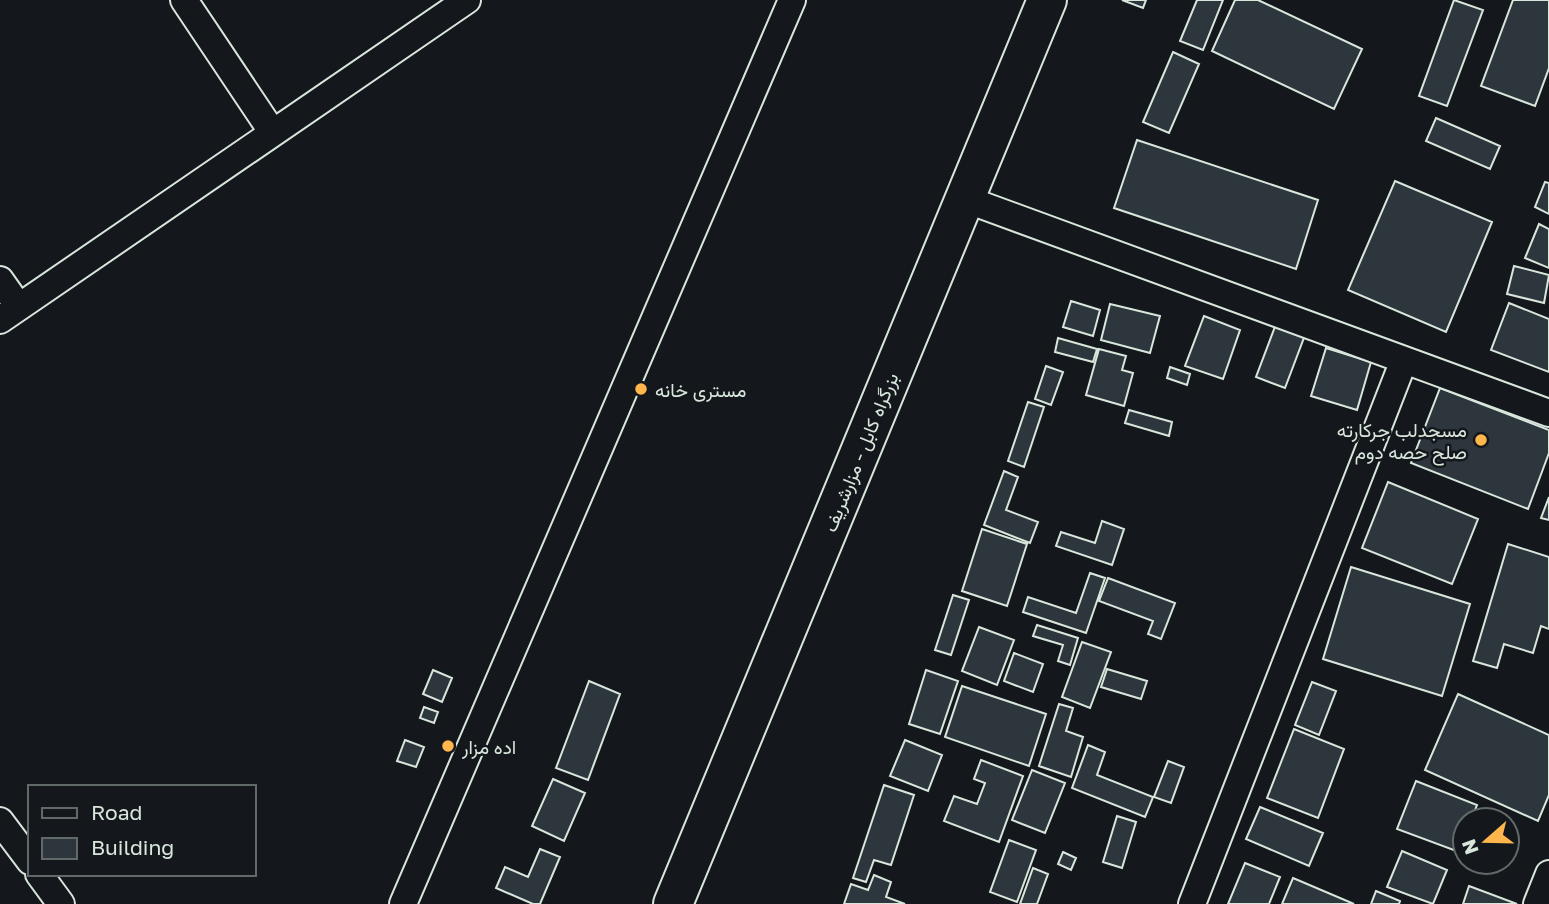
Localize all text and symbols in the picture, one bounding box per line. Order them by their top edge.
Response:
street label: بزرگراه کابل - مزارشریف [818,369,903,535]
place label: مستری خانه [655,378,746,402]
marker: مستری خانه [633,381,649,397]
place label: مسجدلب جرکارته صلح حصه دوم [1337,418,1467,466]
marker: مسجدلب جرکارته صلح حصه دوم [1473,432,1489,448]
place label: اده مزار [461,735,516,759]
marker: اده مزار [440,738,456,754]
legend [28,785,256,876]
text: Road [91,799,142,825]
north arrow [1451,806,1521,876]
text: Building [91,834,174,860]
text: N [1456,836,1483,858]

